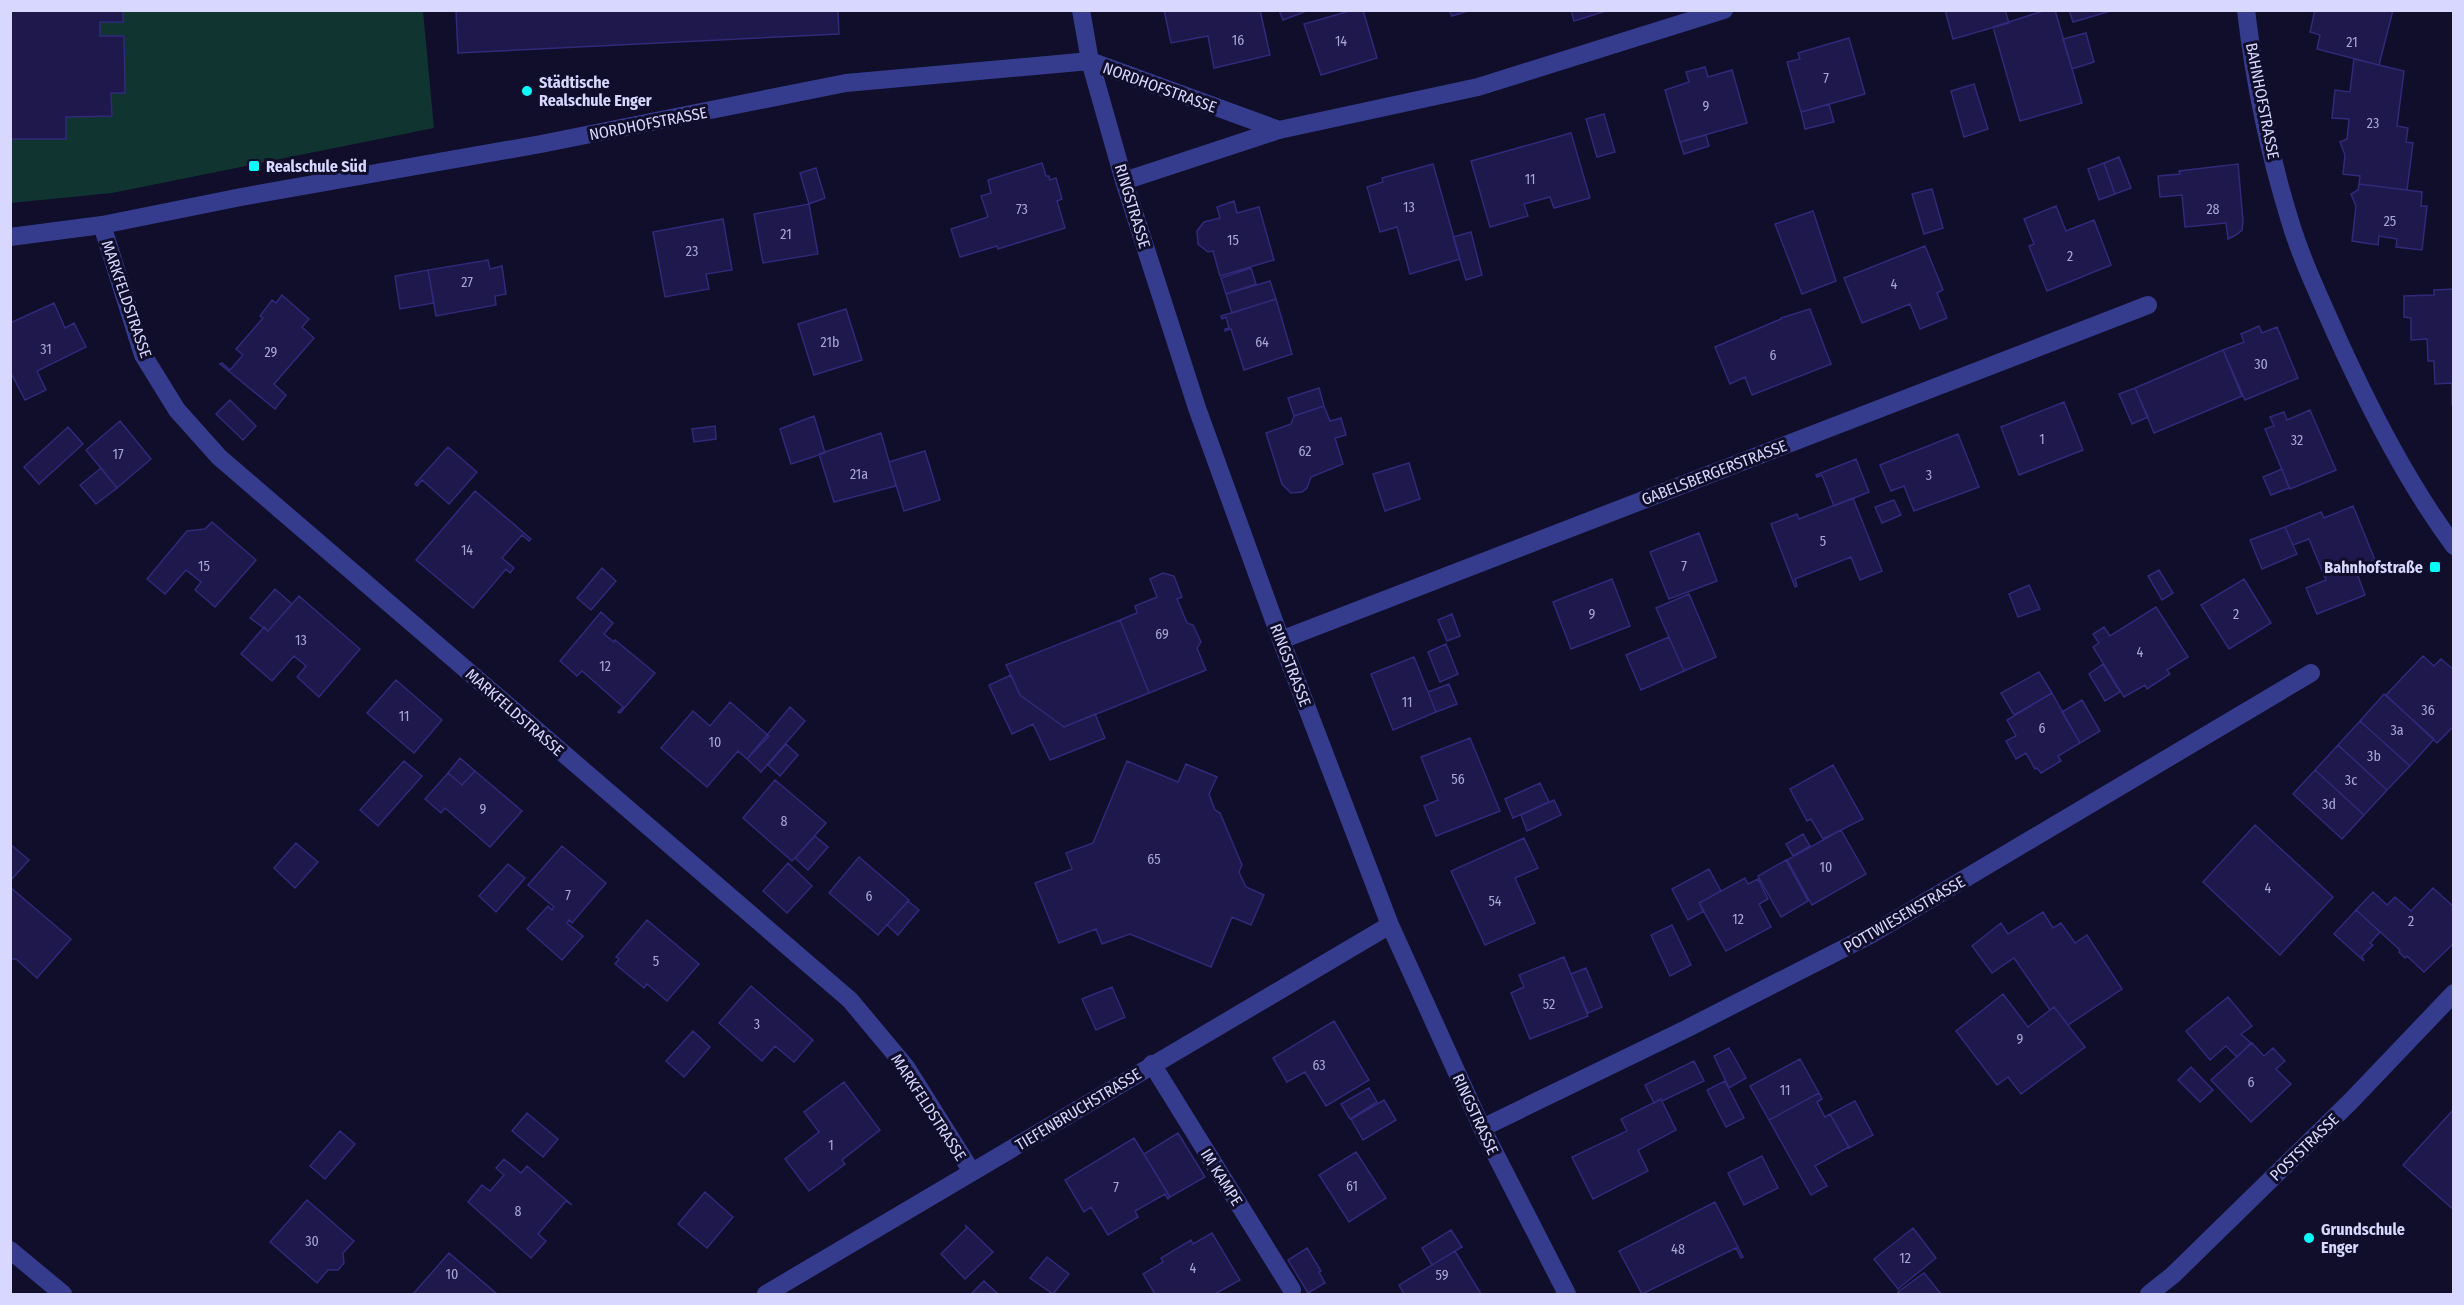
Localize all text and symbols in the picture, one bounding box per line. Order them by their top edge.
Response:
house number: 16 [1232,32,1244,49]
house number: 14 [1335,33,1347,50]
house number: 21 [2346,34,2358,51]
street label: BAHNHOFSTRASSE [2242,41,2283,161]
street label: NORDHOFSTRASSE [1100,58,1219,117]
house number: 7 [1823,70,1829,87]
place label: Städtische Realschule Enger [539,73,652,110]
marker: Städtische Realschule Enger [520,84,534,98]
house number: 9 [1703,98,1710,115]
street label: NORDHOFSTRASSE [588,103,709,144]
house number: 23 [2367,115,2379,132]
place label: Realschule Süd [266,157,367,176]
marker: Realschule Süd [247,159,261,173]
street label: RINGSTRASSE [1111,162,1154,251]
house number: 11 [1525,171,1535,188]
house number: 13 [1403,199,1415,216]
house number: 73 [1016,201,1028,218]
house number: 28 [2206,201,2220,218]
house number: 25 [2384,213,2396,230]
house number: 21 [780,226,792,243]
house number: 15 [1227,232,1239,249]
street label: MARKFELDSTRASSE [97,238,156,360]
house number: 23 [686,243,698,260]
house number: 2 [2067,248,2073,265]
house number: 27 [461,274,473,291]
house number: 4 [1891,276,1898,293]
house number: 21b [821,334,839,351]
house number: 64 [1255,334,1269,351]
house number: 31 [40,341,52,358]
house number: 29 [265,344,278,361]
house number: 6 [1770,347,1777,364]
house number: 30 [2254,356,2268,373]
house number: 1 [2039,431,2045,448]
house number: 32 [2291,432,2303,449]
street label: GABELSBERGERSTRASSE [1639,436,1789,509]
house number: 62 [1299,443,1312,460]
house number: 17 [112,446,124,463]
house number: 21a [850,466,868,483]
house number: 3 [1926,467,1932,484]
house number: 5 [1820,533,1826,550]
house number: 14 [461,542,473,559]
house number: 15 [198,558,210,575]
house number: 7 [1681,558,1687,575]
place label: Bahnhofstraße [2324,558,2423,577]
marker: Bahnhofstraße [2428,560,2442,574]
house number: 9 [1589,606,1596,623]
house number: 2 [2233,606,2239,623]
street label: RINGSTRASSE [1266,621,1315,709]
house number: 69 [1155,626,1169,643]
house number: 13 [295,632,307,649]
house number: 4 [2137,644,2144,661]
house number: 12 [599,658,611,675]
street label: MARKFELDSTRASSE [462,665,567,760]
house number: 11 [1402,694,1412,711]
house number: 36 [2421,702,2435,719]
house number: 11 [399,708,409,725]
house number: 6 [2039,720,2046,737]
house number: 3a [2390,722,2404,739]
house number: 10 [709,734,721,751]
house number: 3b [2367,748,2381,765]
house number: 56 [1451,771,1465,788]
house number: 3c [2345,772,2357,789]
house number: 3d [2322,796,2336,813]
house number: 9 [480,801,487,818]
house number: 8 [781,813,788,830]
house number: 65 [1147,851,1161,868]
house number: 10 [1820,859,1832,876]
street label: POTTWIESENSTRASSE [1840,872,1968,957]
house number: 4 [2265,880,2272,897]
house number: 7 [565,887,571,904]
house number: 6 [866,888,873,905]
house number: 54 [1488,893,1502,910]
house number: 12 [1732,911,1744,928]
house number: 2 [2408,913,2414,930]
house number: 5 [653,953,659,970]
house number: 52 [1543,996,1555,1013]
house number: 3 [754,1016,760,1033]
house number: 9 [2017,1031,2024,1048]
street label: MARKFELDSTRASSE [887,1050,970,1164]
house number: 63 [1312,1057,1326,1074]
street label: TIEFENBRUCHSTRASSE [1012,1064,1145,1154]
street label: RINGSTRASSE [1449,1071,1503,1158]
house number: 6 [2248,1074,2255,1091]
house number: 11 [1780,1082,1790,1099]
street label: POSTSTRASSE [2266,1110,2343,1185]
house number: 1 [828,1137,834,1154]
street label: IM KAMPE [1197,1145,1246,1209]
house number: 61 [1346,1178,1358,1195]
house number: 7 [1113,1179,1119,1196]
house number: 8 [515,1203,522,1220]
place label: Grundschule Enger [2321,1220,2405,1257]
marker: Grundschule Enger [2302,1231,2316,1245]
house number: 30 [305,1233,319,1250]
house number: 48 [1671,1241,1685,1258]
house number: 12 [1899,1250,1911,1267]
house number: 4 [1190,1260,1197,1277]
house number: 10 [446,1266,458,1283]
house number: 59 [1435,1267,1449,1284]

